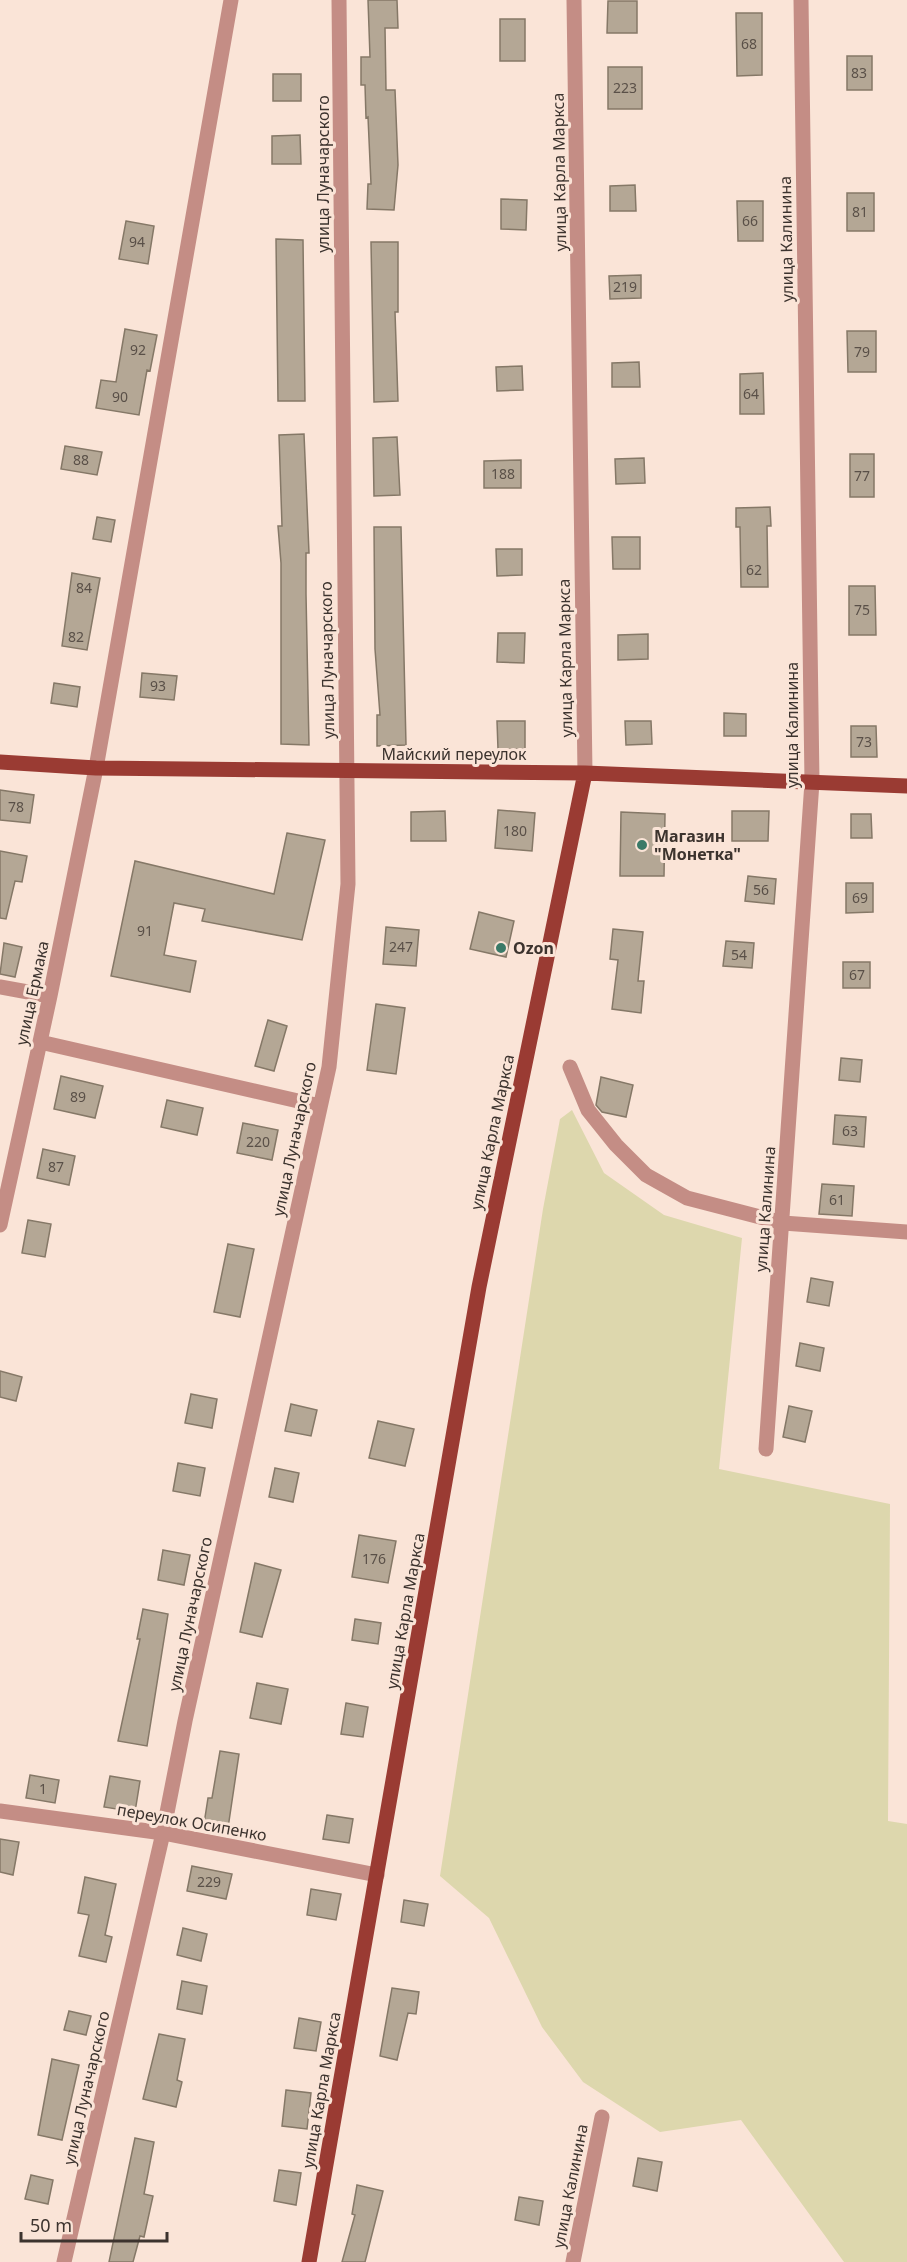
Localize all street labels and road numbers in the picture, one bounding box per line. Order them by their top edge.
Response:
street label: улица Карла Маркса [547,93,571,251]
street label: улица Луначарского [312,95,334,253]
street label: улица Калинина [774,176,798,302]
street label: улица Карла Маркса [553,579,577,737]
street label: улица Луначарского [315,581,339,739]
street label: улица Калинина [781,662,803,788]
street label: Майский переулок [381,743,527,765]
street label: улица Ермака [10,939,54,1047]
street label: улица Карла Маркса [465,1052,519,1212]
street label: улица Луначарского [267,1060,321,1218]
street label: улица Калинина [750,1145,780,1273]
street label: улица Карла Маркса [380,1531,430,1691]
street label: улица Луначарского [163,1535,217,1693]
street label: переулок Осипенко [115,1798,269,1846]
street label: улица Луначарского [58,2009,114,2167]
street label: улица Карла Маркса [296,2010,346,2170]
street label: улица Калинина [547,2122,593,2250]

